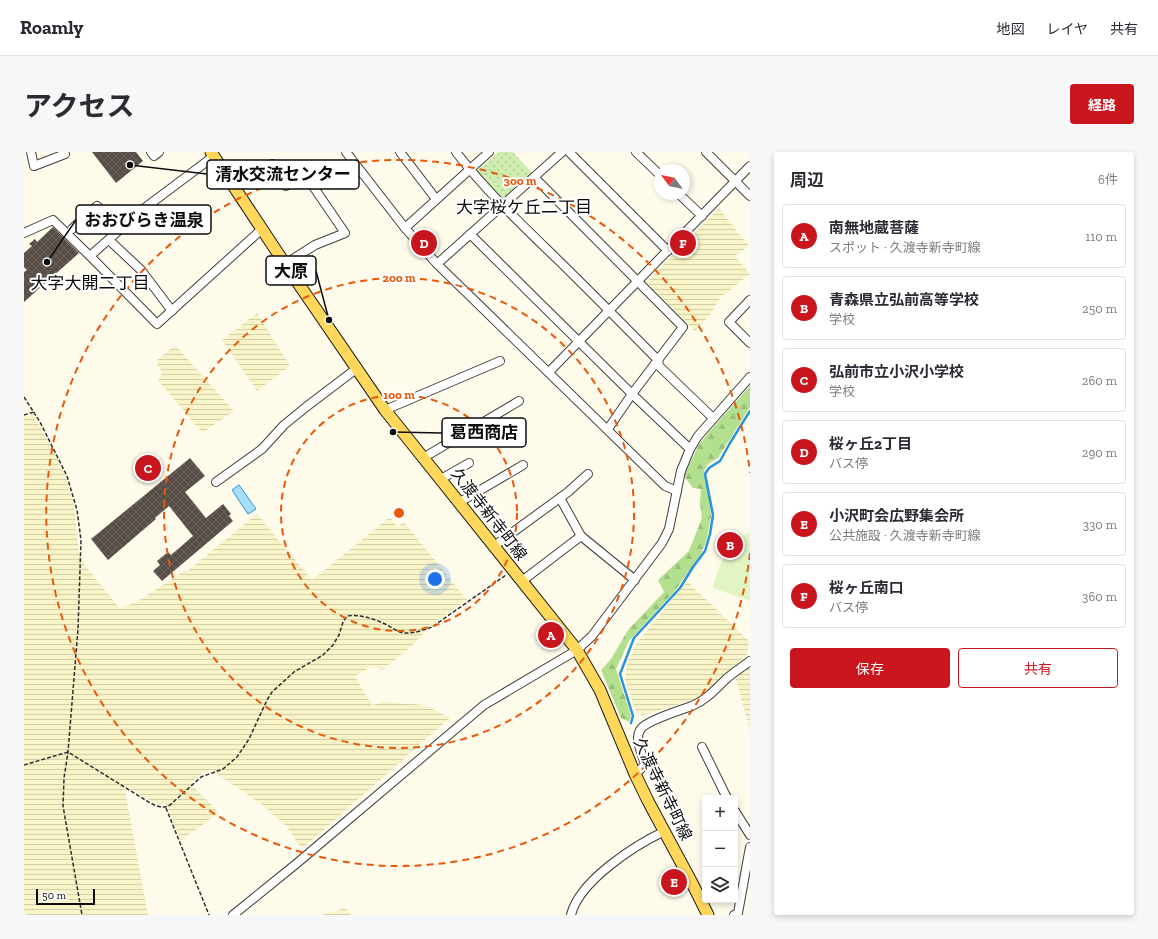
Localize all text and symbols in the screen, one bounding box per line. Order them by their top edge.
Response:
text: Roamly [20,16,83,39]
text: 地図 [996,21,1024,38]
text: レイヤ [1046,21,1088,38]
text: 共有 [1110,21,1138,38]
button: 経路 [1070,84,1134,124]
text: アクセス [24,90,135,123]
callout: 清水交流センター [207,160,359,189]
text: 清水交流センター [215,164,351,184]
north arrow [654,164,690,200]
text: 周辺 [790,170,824,190]
text: 6件 [1098,172,1118,187]
text: 300 m [504,174,537,188]
district label: 大字桜ケ丘二丁目 [456,197,592,217]
callout: おおびらき温泉 [76,205,211,234]
text: おおびらき温泉 [85,210,204,230]
text: 南無地蔵菩薩 [829,219,919,237]
pin: D [411,228,437,258]
pin: F [670,228,696,258]
text: A [800,229,808,244]
text: 110 m [1085,229,1117,244]
text: スポット · 久渡寺新寺町線 [829,240,981,255]
callout: 大原 [266,256,316,285]
text: 大原 [274,261,308,281]
text: 200 m [382,271,416,285]
district label: 大字大開二丁目 [31,273,150,293]
text: 青森県立弘前高等学校 [829,291,979,309]
text: B [800,301,808,316]
text: 250 m [1082,301,1117,316]
text: 学校 [829,312,855,327]
text: 弘前市立小沢小学校 [829,363,964,381]
text: C [800,373,808,388]
text: 260 m [1082,373,1117,388]
text: 学校 [829,384,855,399]
text: 100 m [383,388,415,402]
callout: 葛西商店 [442,418,526,447]
text: 葛西商店 [450,422,518,442]
text: 桜ヶ丘2丁目 [829,435,912,453]
text: D [799,445,809,460]
text: 290 m [1082,445,1117,460]
pin: C [135,453,161,483]
text: バス停 [829,456,868,471]
street label: 久渡寺新寺町線 [447,464,531,564]
centre of rings [392,506,406,520]
text: 小沢町会広野集会所 [829,507,964,525]
text: E [800,517,808,532]
text: 330 m [1083,517,1117,532]
text: 公共施設 · 久渡寺新寺町線 [829,528,981,543]
pin: B [717,530,743,560]
your location [425,569,445,589]
text: 桜ヶ丘南口 [829,579,904,597]
text: F [800,589,808,604]
text: 360 m [1082,589,1117,604]
text: バス停 [829,600,868,615]
pin: A [538,620,564,650]
button: 保存 [790,648,950,688]
button: 共有 [958,648,1118,688]
street label: 久渡寺新寺町線 [630,734,696,844]
map controls [702,795,738,903]
button: + [702,795,738,831]
button: − [702,831,738,867]
pin: E [661,867,687,897]
button: layers [702,867,738,903]
scale bar [36,887,95,906]
text: 50 m [42,889,66,902]

